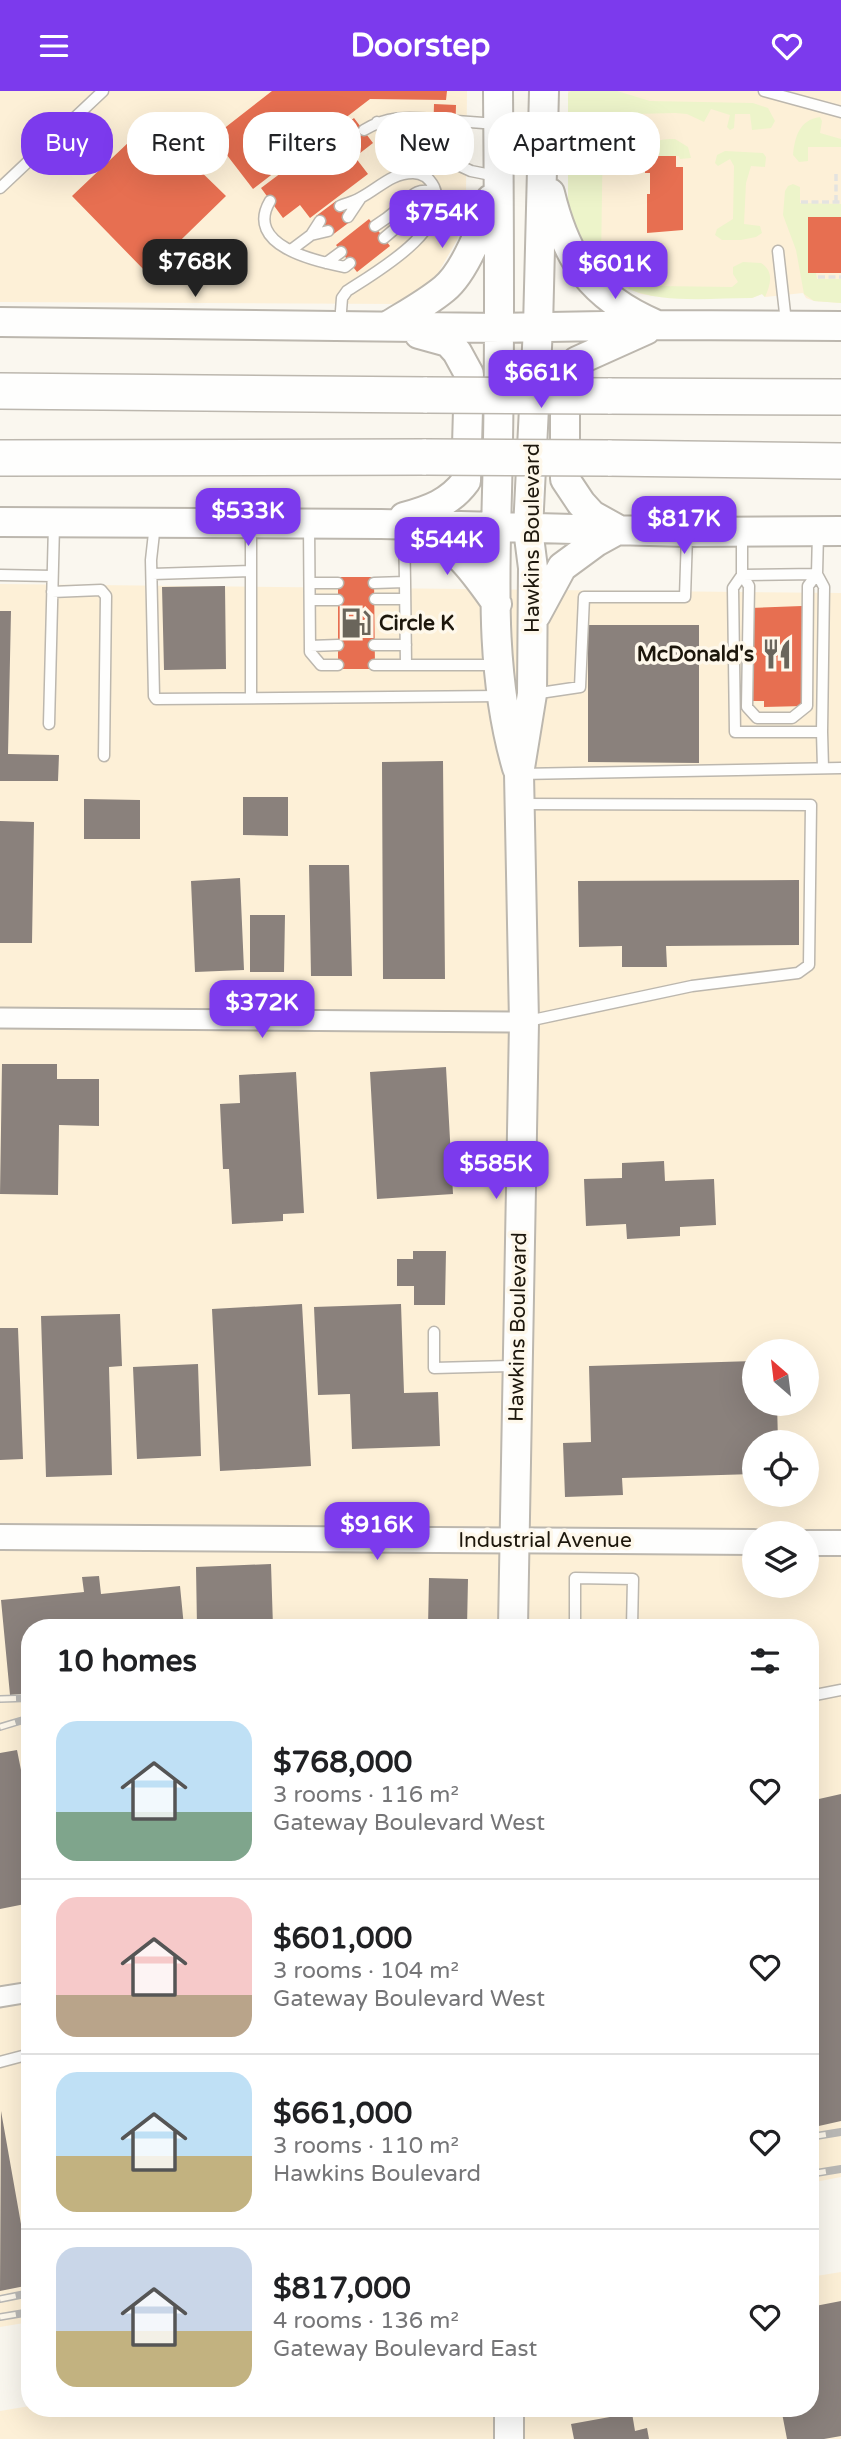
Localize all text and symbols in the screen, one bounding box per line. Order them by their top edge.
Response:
icon: menu [35,27,73,65]
text: Doorstep [350,27,491,65]
icon: heart [768,27,806,65]
chip: Buy [21,112,113,175]
chip: Rent [127,112,229,175]
chip: Filters [243,112,361,175]
chip: New [375,112,474,175]
chip: Apartment [488,112,660,175]
pin: $754K [393,191,491,250]
text: $754K [406,199,478,227]
pin: $768K [146,239,244,299]
pin: $601K [566,241,664,301]
text: $768K [159,248,231,276]
text: $601K [579,250,651,278]
pin: $661K [492,351,590,410]
text: $661K [505,359,577,387]
street label: Hawkins Boulevard [520,443,545,633]
pin: $533K [199,489,297,548]
text: $533K [212,497,284,525]
pin: $817K [635,497,733,556]
text: $817K [648,505,720,533]
pin: $544K [398,517,496,577]
text: $544K [411,526,483,554]
fuel station icon: Circle K [339,606,373,640]
place label: Circle K [379,611,454,636]
restaurant icon: McDonald's [760,637,794,671]
place label: McDonald's [637,642,754,667]
pin: $372K [213,981,311,1040]
text: $372K [226,989,298,1017]
pin: $585K [447,1141,545,1201]
text: $585K [460,1150,532,1178]
street label: Hawkins Boulevard [504,1232,532,1422]
north arrow [742,1339,819,1416]
map controls [742,1339,819,1598]
button: locate [742,1430,819,1507]
pin: $916K [328,1503,426,1562]
text: $916K [341,1511,413,1539]
button: layers [742,1521,819,1598]
street label: Industrial Avenue [458,1528,632,1553]
icon: filters [746,1642,784,1680]
text: 10 homes [56,1643,197,1680]
text: $768,000 [273,1744,412,1781]
icon: home [112,1749,196,1833]
icon: heart [746,1772,784,1810]
text: 3 rooms · 116 m² [273,1781,459,1809]
text: Gateway Boulevard West [273,1809,545,1837]
text: $601,000 [273,1920,412,1957]
icon: home [112,1925,196,2009]
icon: heart [746,1948,784,1986]
text: 3 rooms · 104 m² [273,1957,459,1985]
text: Gateway Boulevard West [273,1985,545,2013]
text: $661,000 [273,2095,412,2132]
icon: home [112,2100,196,2184]
icon: heart [746,2123,784,2161]
text: 3 rooms · 110 m² [273,2132,459,2160]
text: Hawkins Boulevard [273,2160,481,2188]
text: $817,000 [273,2270,411,2307]
icon: home [112,2275,196,2359]
icon: heart [746,2298,784,2336]
text: 4 rooms · 136 m² [273,2307,459,2335]
text: Gateway Boulevard East [273,2335,537,2363]

